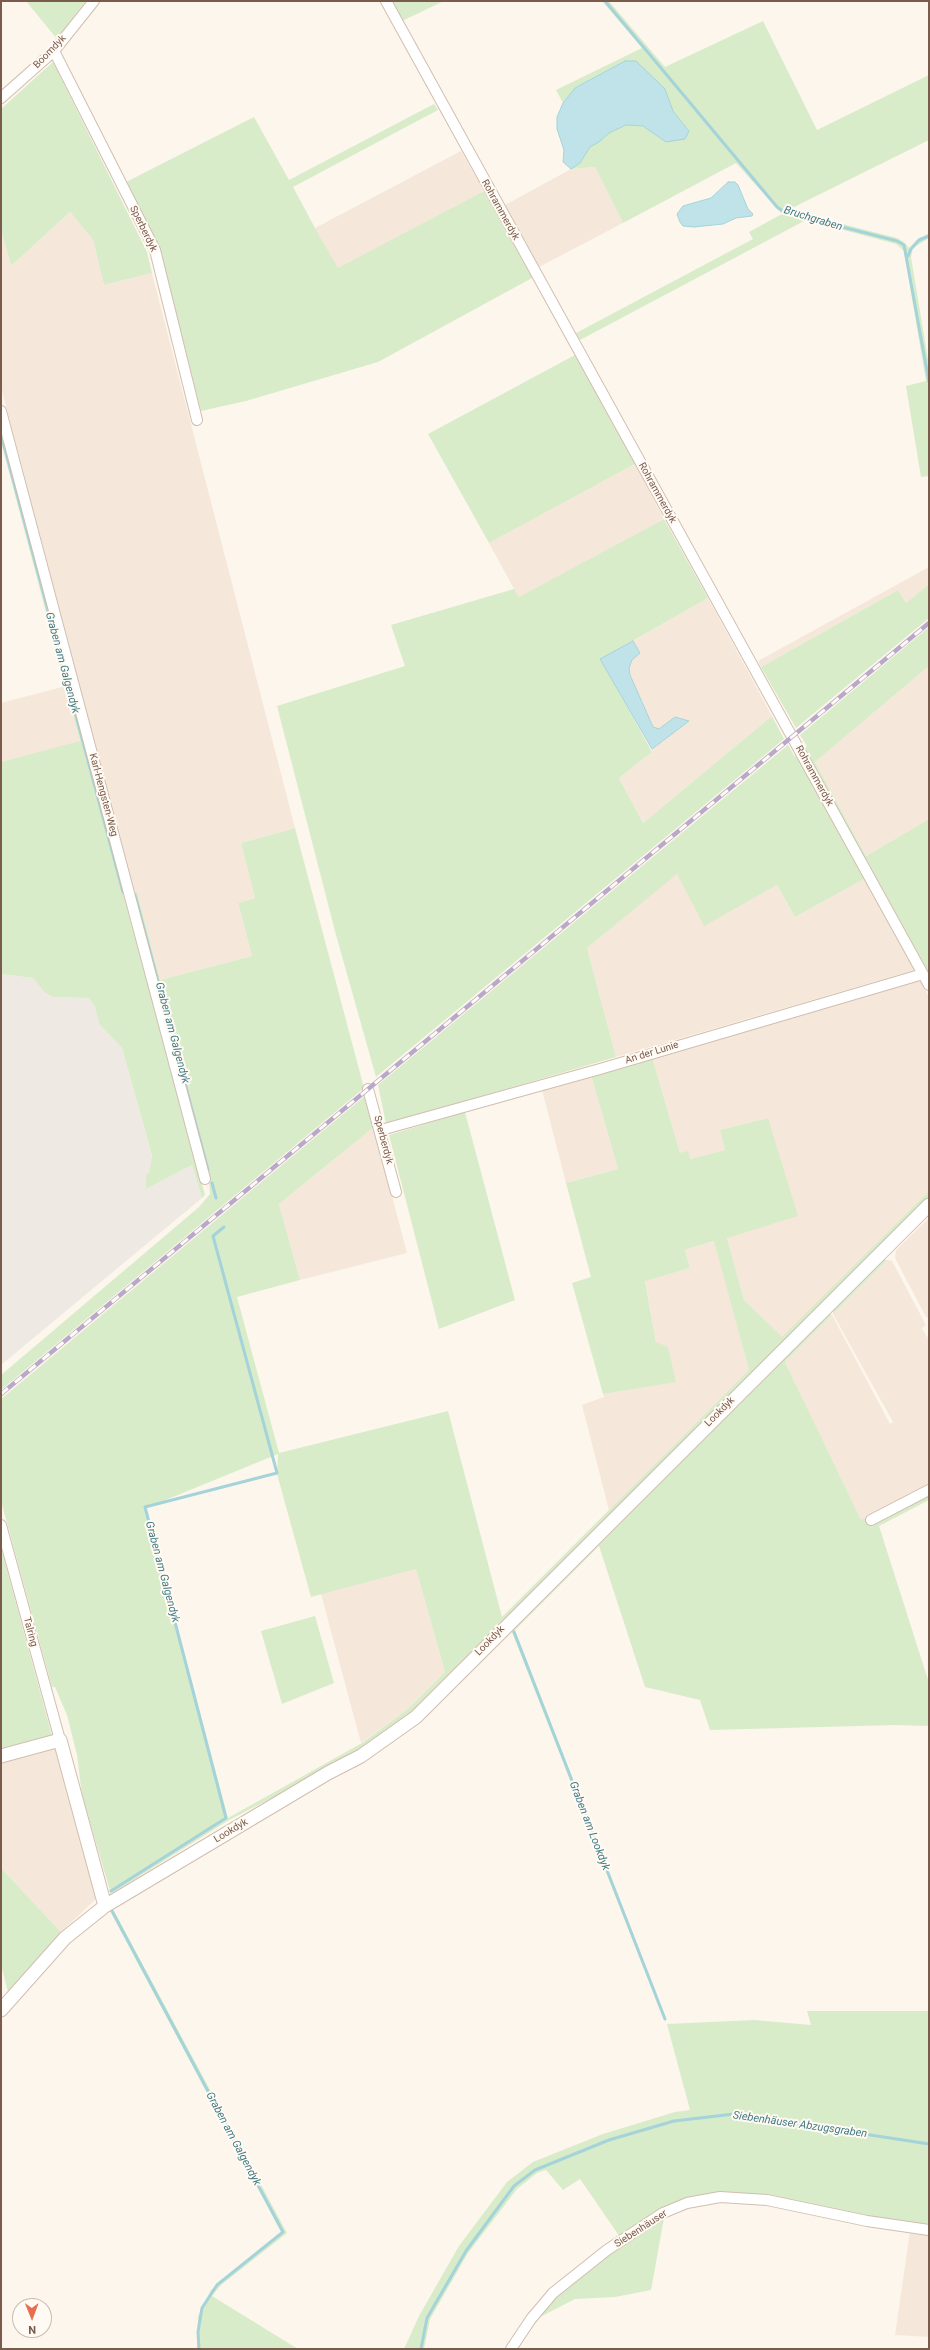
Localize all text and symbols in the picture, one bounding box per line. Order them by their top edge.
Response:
street label: Boomdyk [31,33,69,71]
street label: Rohrammerdyk [478,178,522,242]
street label: Sperberdyk [127,204,159,254]
water label: Bruchgraben [782,204,844,234]
street label: Rohrammerdyk [635,461,679,525]
water label: Graben am Galgendyk [42,611,82,715]
street label: Rohrammerdyk [792,744,836,808]
street label: Karl-Hengsten-Weg [86,752,120,838]
water label: Graben am Galgendyk [152,981,192,1085]
street label: An der Lunie [624,1039,680,1067]
street label: Sperberdyk [371,1114,395,1166]
street label: Lookdyk [703,1395,737,1429]
water label: Graben am Galgendyk [142,1520,182,1624]
street label: Talring [20,1616,40,1648]
street label: Lookdyk [473,1623,507,1659]
water label: Graben am Lookdyk [566,1780,612,1872]
street label: Lookdyk [212,1816,250,1846]
water label: Graben am Galgendyk [203,2090,263,2188]
water label: Siebenhäuser Abzugsgraben [732,2109,868,2141]
street label: Siebenhäuser [612,2208,670,2250]
north arrow [12,2298,52,2338]
text: N [28,2323,36,2336]

